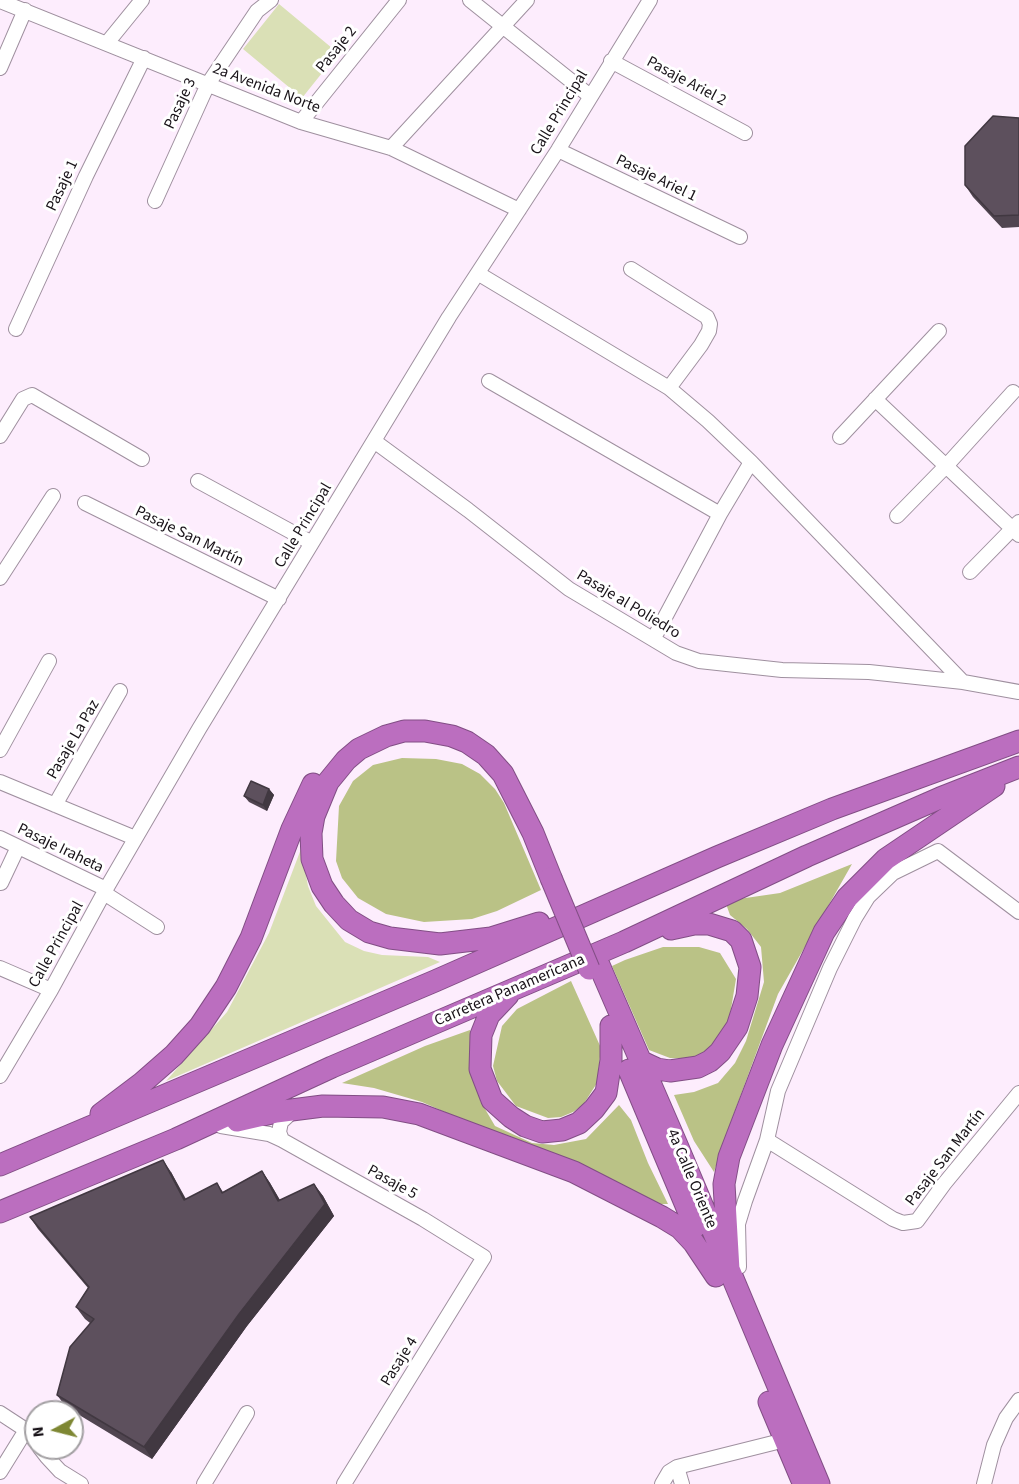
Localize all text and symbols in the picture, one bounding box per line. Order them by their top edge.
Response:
street label: Pasaje 2 [312,23,362,77]
street label: Pasaje Ariel 2 [643,53,729,111]
street label: 2a Avenida Norte [210,60,322,118]
street label: Calle Principal [527,67,593,159]
street label: Pasaje 3 [161,75,201,133]
street label: Pasaje Ariel 1 [612,151,700,207]
street label: Pasaje 1 [43,157,83,215]
street label: Calle Principal [271,480,337,572]
street label: Pasaje San Martín [132,502,246,572]
street label: Pasaje al Poliedro [573,566,683,644]
street label: Pasaje La Paz [44,697,104,783]
street label: Pasaje Iraheta [14,820,106,878]
street label: Calle Principal [25,898,89,992]
street label: Carretera Panamericana [432,951,588,1031]
street label: Pasaje San Martín [902,1106,990,1210]
street label: 4a Calle Oriente [662,1127,720,1231]
street label: Pasaje 5 [364,1161,420,1205]
street label: Pasaje 4 [377,1334,423,1390]
north arrow [24,1400,84,1460]
text: N [27,1425,50,1439]

